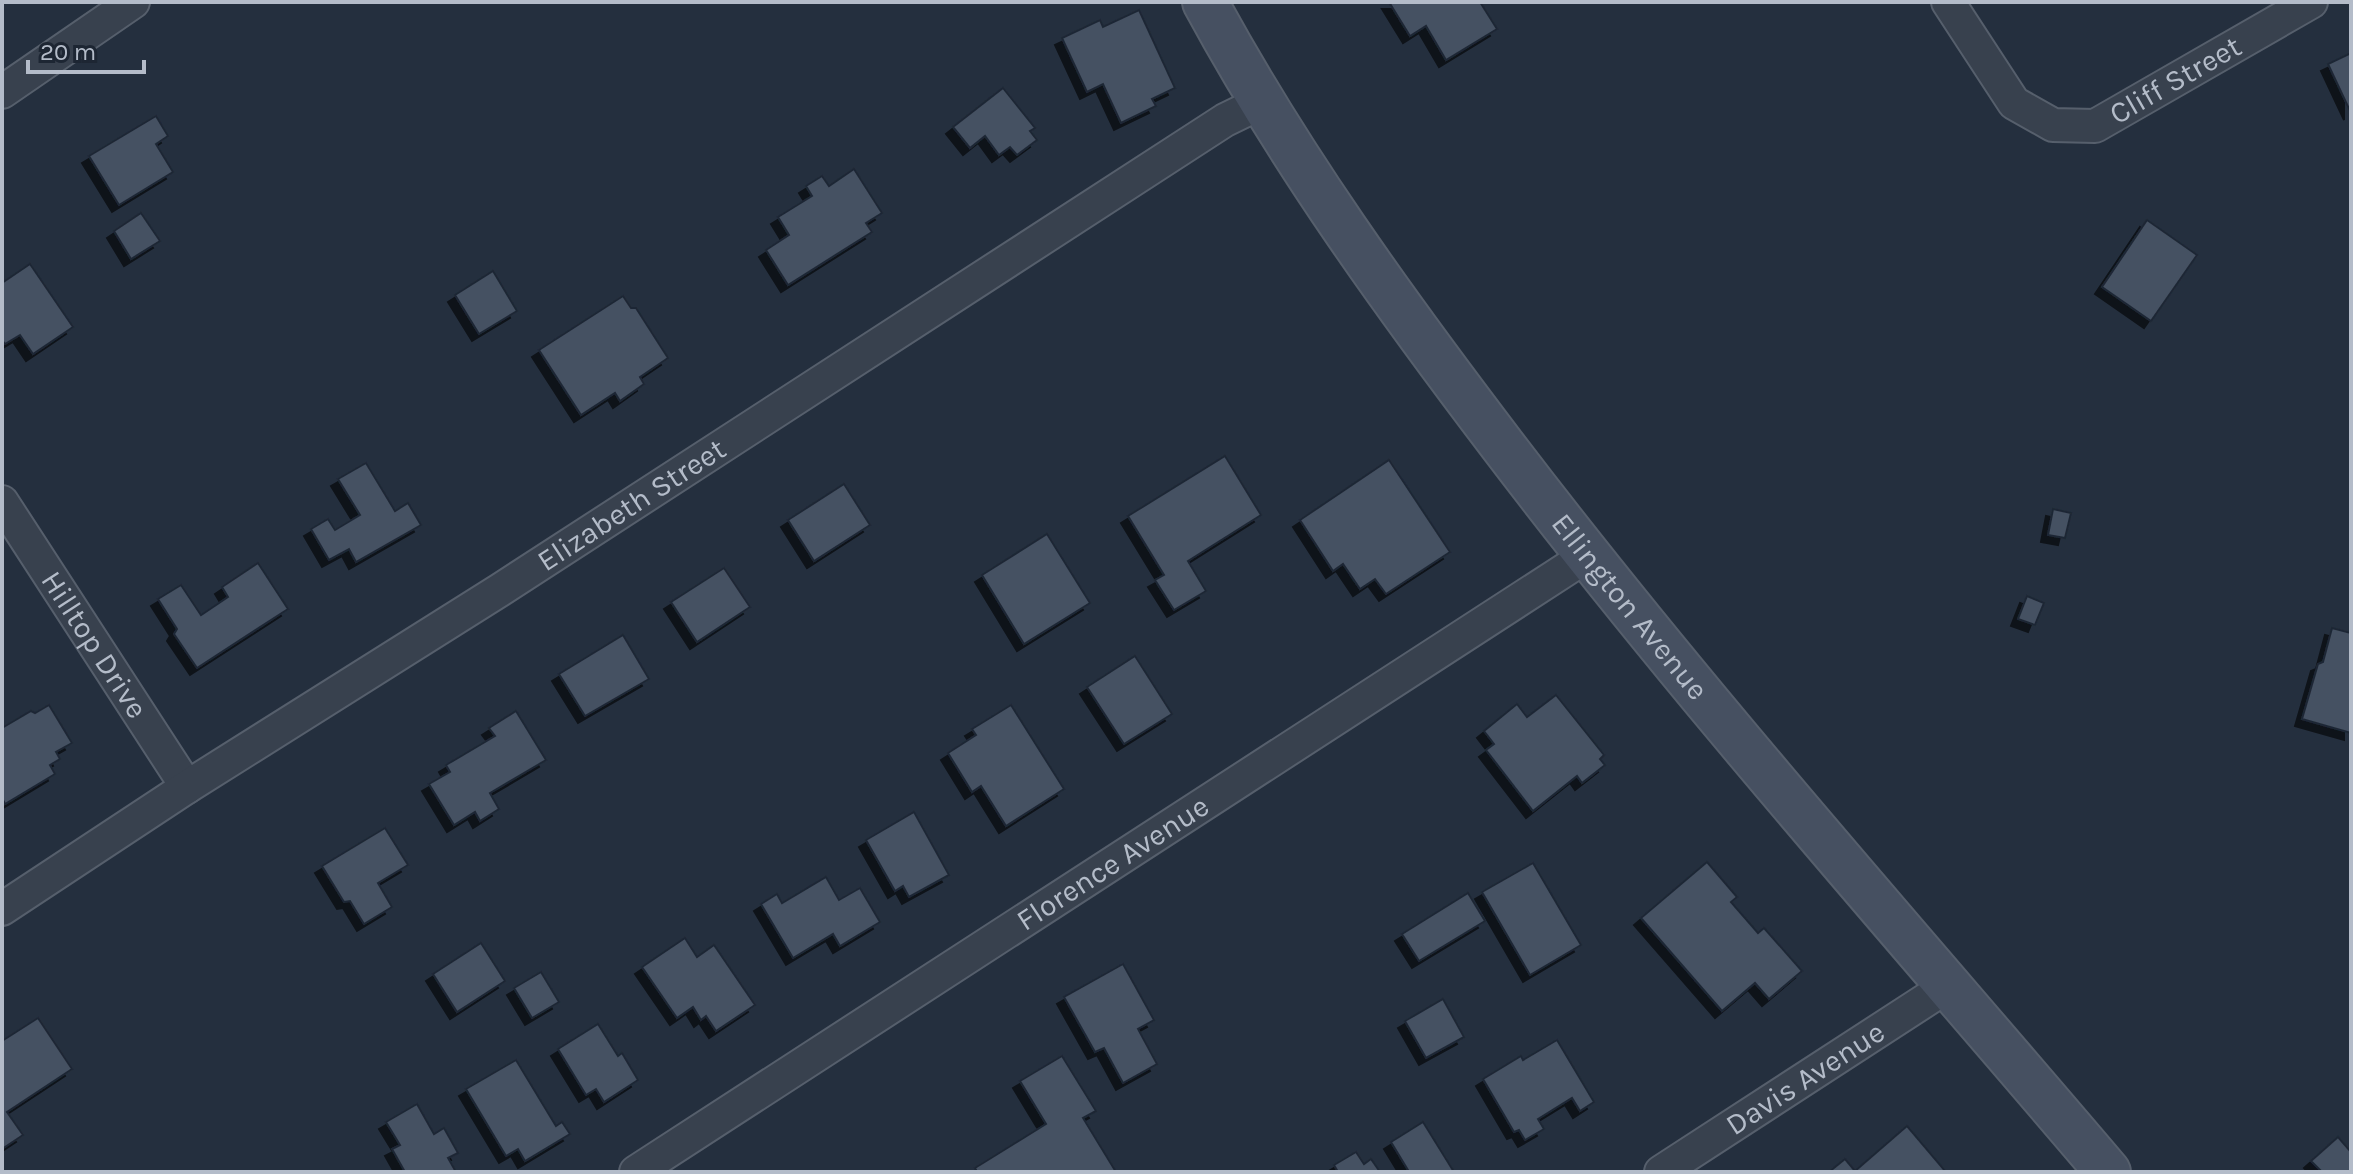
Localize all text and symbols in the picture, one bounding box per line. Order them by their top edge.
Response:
scale bar [28,24,144,74]
street label: Cliff Street [2103,28,2247,132]
text: 20 m [40,38,96,66]
street label: Elizabeth Street [530,431,732,579]
street label: Ellington Avenue [1544,506,1716,707]
street label: Hilltop Drive [34,564,155,725]
street label: Florence Avenue [1010,788,1215,938]
street label: Davis Avenue [1719,1014,1891,1143]

